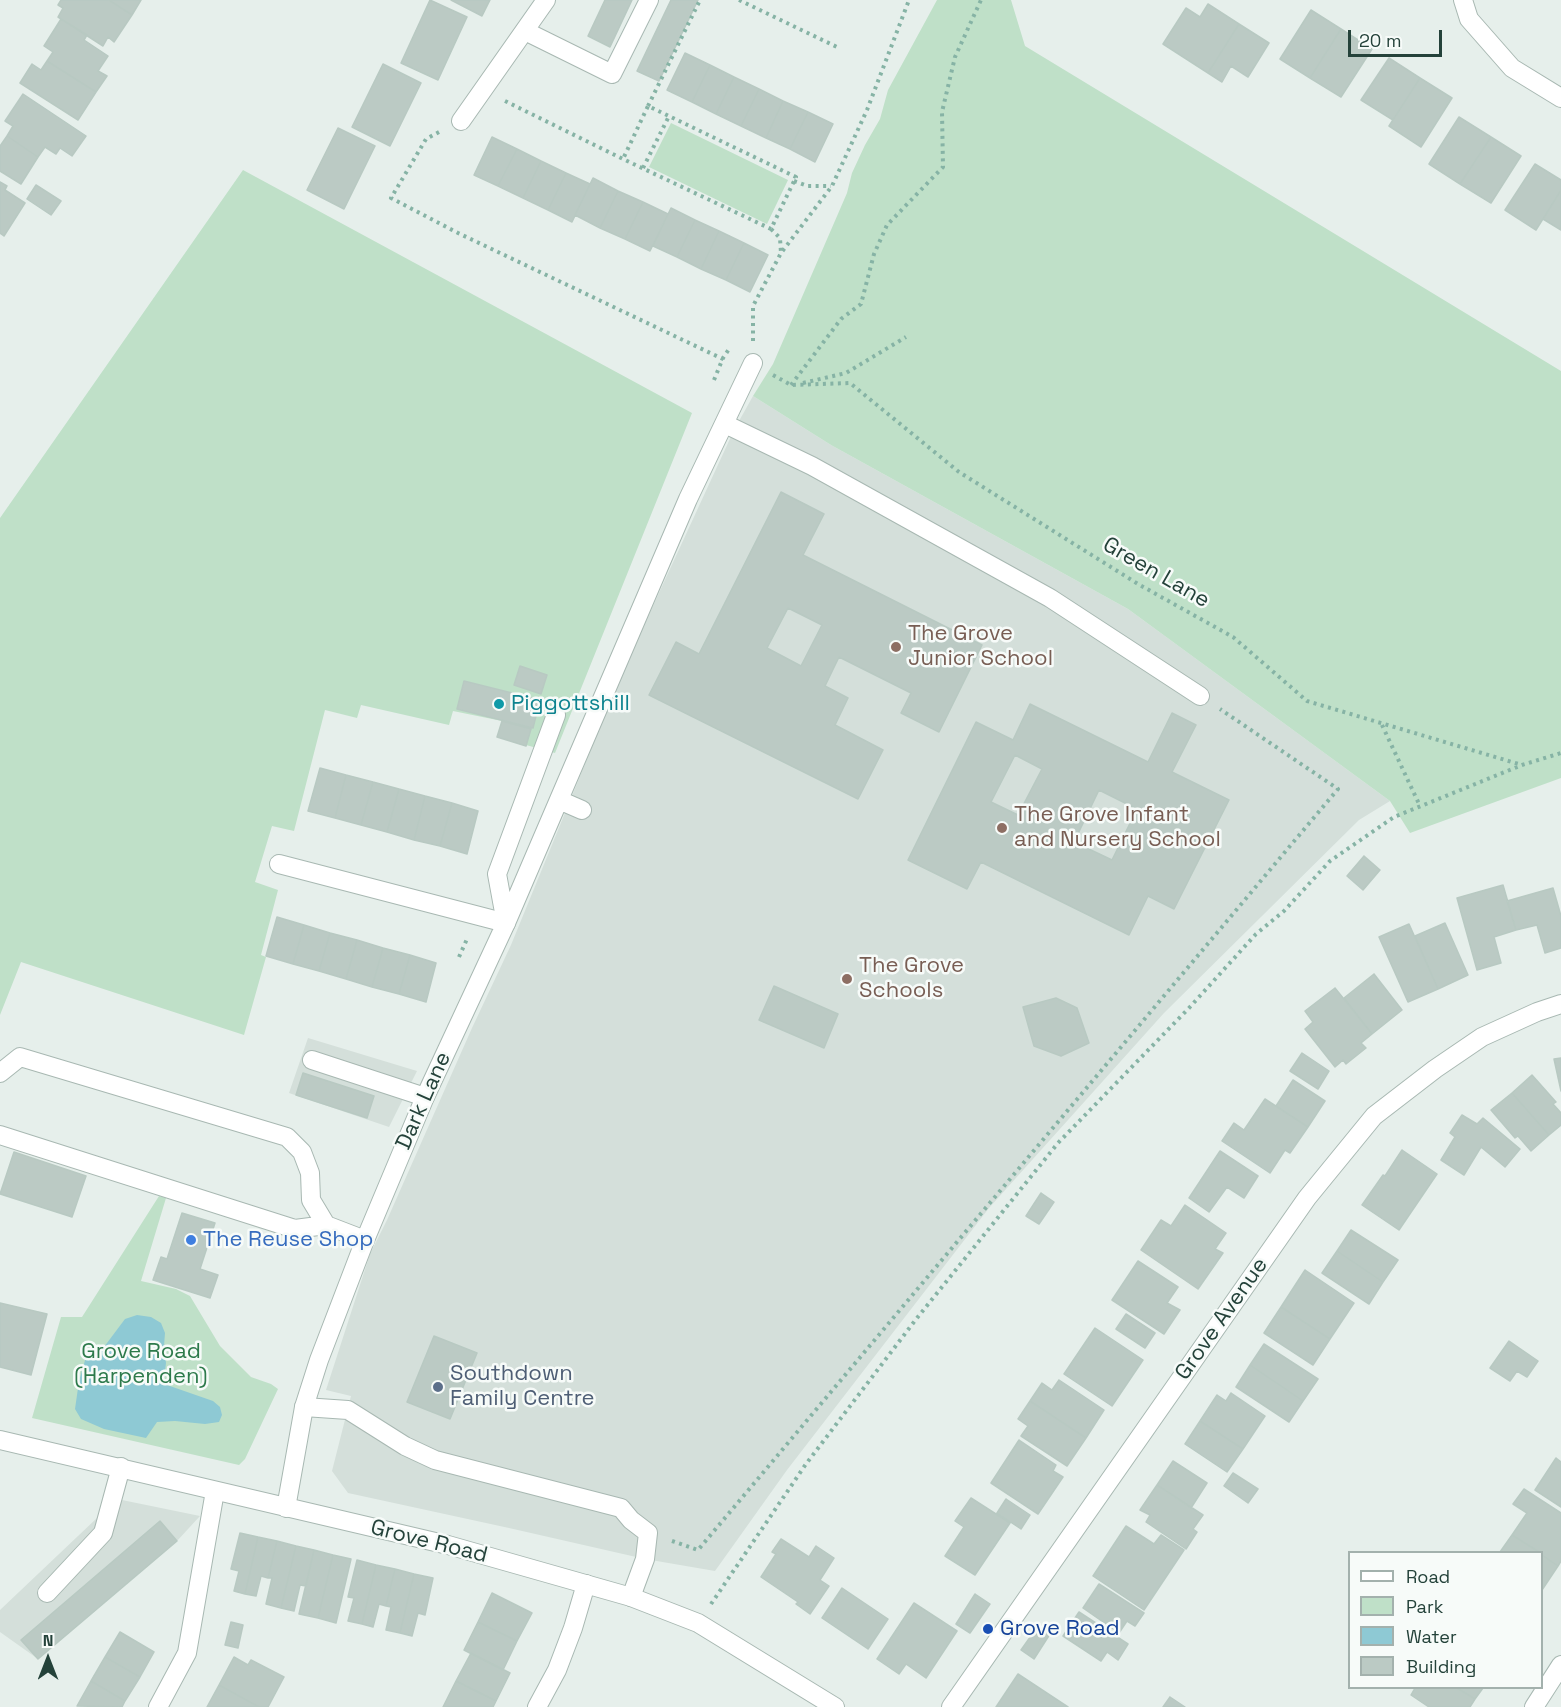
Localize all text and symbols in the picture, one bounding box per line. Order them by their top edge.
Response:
scale bar [1351,18,1446,56]
text: 20 m [1359,29,1402,52]
street label: Green Lane [1098,532,1214,614]
place label: The Grove Junior School [908,621,1053,672]
marker: The Grove Junior School [889,640,903,654]
place label: Piggottshill [511,691,630,717]
marker: Piggottshill [492,697,506,711]
place label: The Grove Infant and Nursery School [1014,802,1221,854]
marker: The Grove Infant and Nursery School [995,821,1009,835]
place label: The Grove Schools [859,953,964,1004]
marker: The Grove Schools [840,972,854,986]
street label: Dark Lane [391,1048,457,1154]
place label: The Reuse Shop [203,1227,373,1253]
marker: The Reuse Shop [184,1233,198,1247]
street label: Grove Avenue [1170,1253,1274,1385]
park label: Grove Road (Harpenden) [74,1339,208,1390]
place label: Southdown Family Centre [450,1361,595,1412]
marker: Southdown Family Centre [431,1380,445,1394]
street label: Grove Road [368,1515,490,1569]
legend [1348,1551,1543,1689]
text: Road [1406,1565,1450,1588]
text: Park [1406,1595,1443,1618]
place label: Grove Road [1000,1616,1120,1642]
marker: Grove Road [981,1622,995,1636]
text: Water [1406,1625,1457,1648]
north arrow [18,1629,78,1689]
text: N [43,1630,53,1651]
text: Building [1406,1655,1476,1678]

